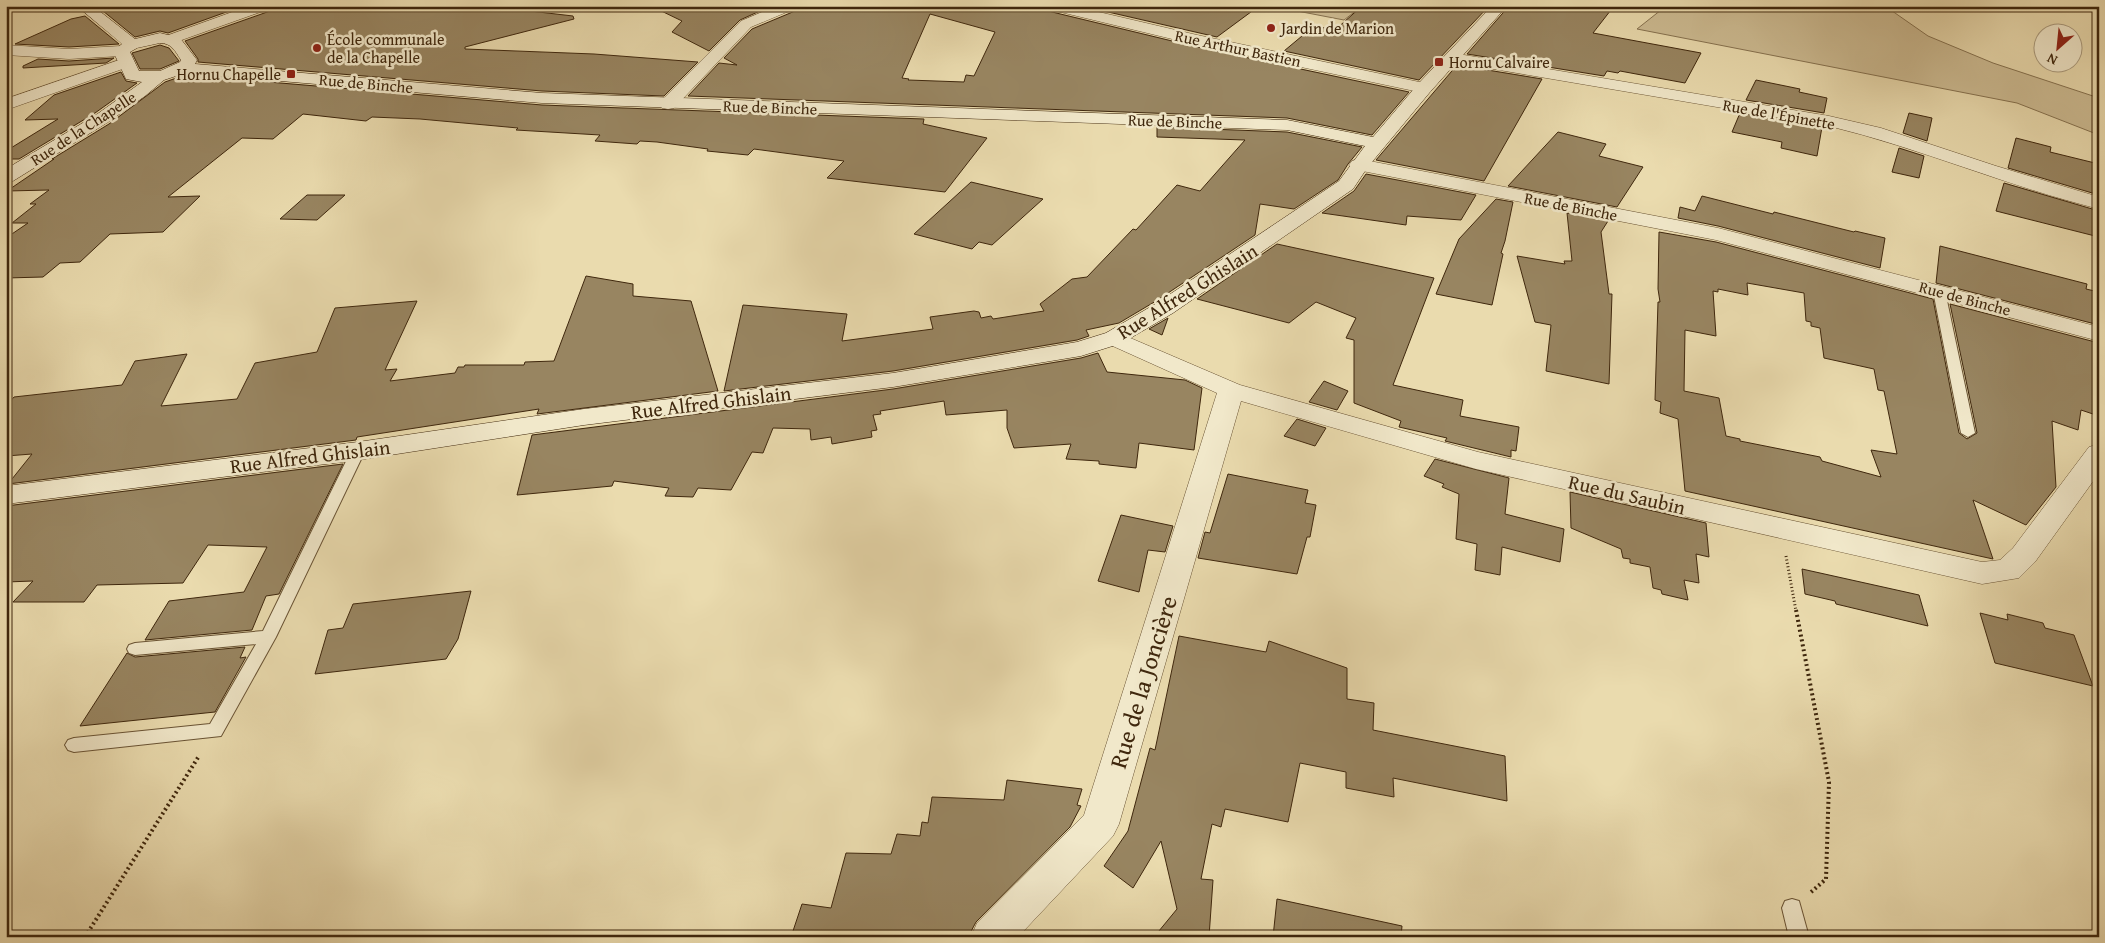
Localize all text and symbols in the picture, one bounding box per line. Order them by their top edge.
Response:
place label: Jardin de Marion [1279,16,1394,40]
marker: Jardin de Marion [1265,22,1277,34]
north arrow [2032,22,2082,72]
street label: Rue Arthur Bastien [1173,23,1303,73]
place label: École communale de la Chapelle [327,27,444,69]
marker: École communale de la Chapelle [311,42,323,54]
text: N [2043,48,2061,71]
place label: Hornu Calvaire [1449,50,1550,74]
marker: Hornu Calvaire [1433,56,1445,68]
place label: Hornu Chapelle [177,62,281,86]
street label: Rue de Binche [318,67,414,99]
marker: Hornu Chapelle [285,68,297,80]
street label: Rue de la Chapelle [25,85,141,171]
street label: Rue de l'Épinette [1721,92,1837,136]
street label: Rue de Binche [722,93,818,121]
street label: Rue de Binche [1127,107,1223,135]
street label: Rue de Binche [1522,185,1620,227]
street label: Rue Alfred Ghislain [1111,236,1263,346]
street label: Rue de Binche [1916,274,2014,322]
street label: Rue Alfred Ghislain [629,378,793,426]
street label: Rue Alfred Ghislain [228,432,392,480]
street label: Rue du Saubin [1566,466,1688,522]
street label: Rue de la Joncière [1100,591,1186,773]

